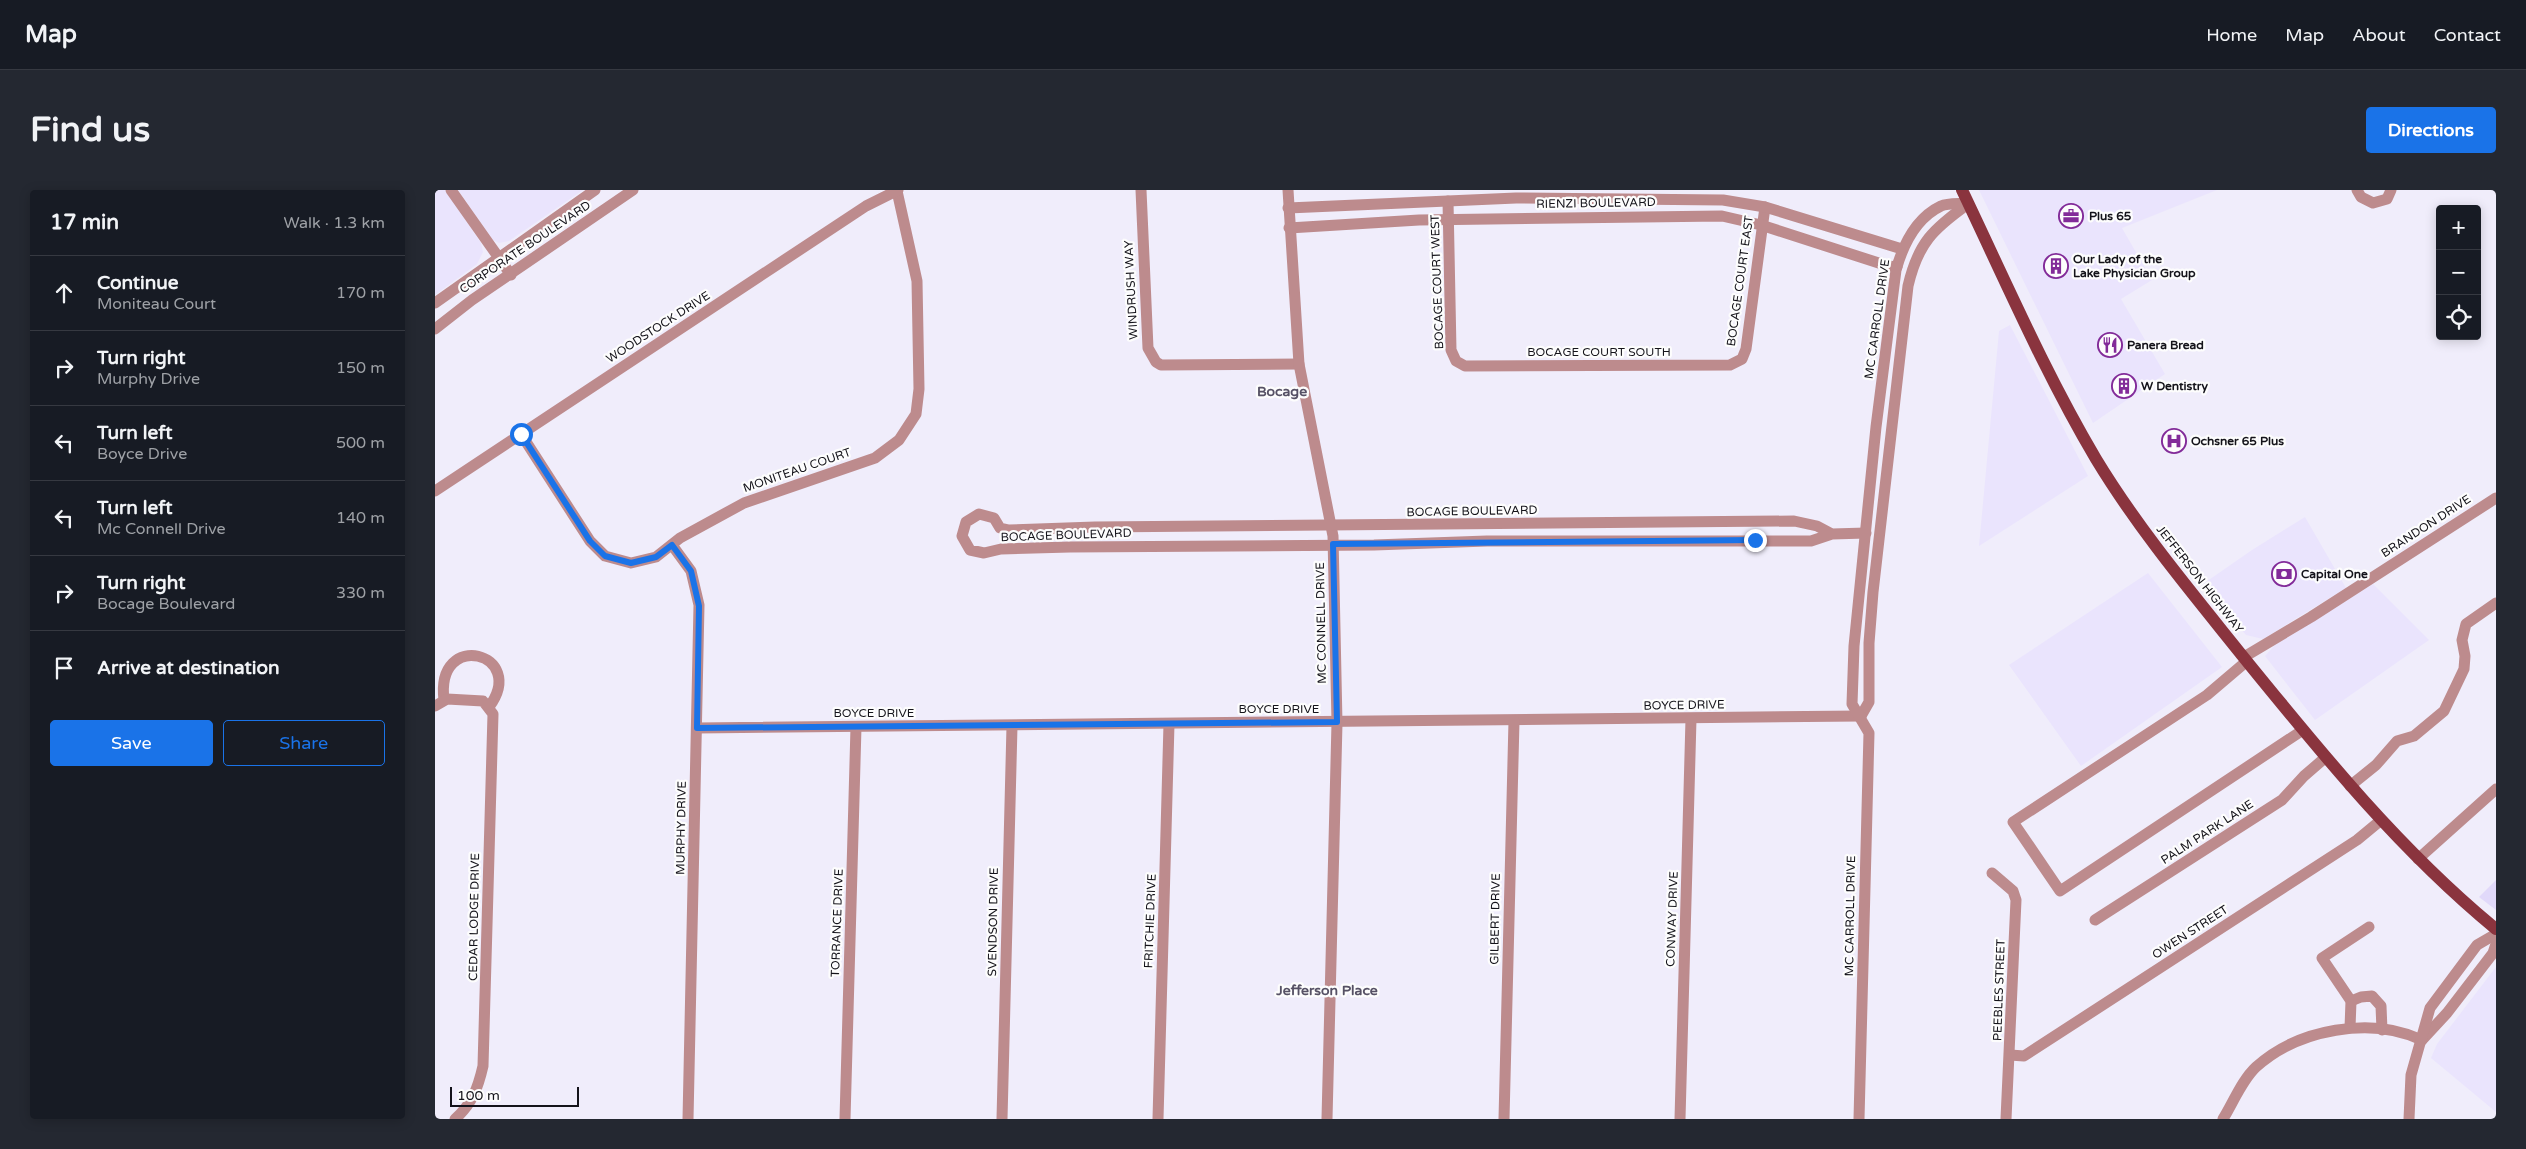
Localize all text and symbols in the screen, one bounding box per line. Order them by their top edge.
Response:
text: Map [25,20,77,49]
text: Home [2206,24,2257,46]
text: Map [2285,24,2324,46]
text: About [2352,24,2406,46]
text: Contact [2434,24,2501,46]
button: Directions [2366,107,2496,153]
text: Find us [30,109,150,151]
street label: RIENZI BOULEVARD [1536,195,1656,211]
street label: CORPORATE BOULEVARD [457,198,593,296]
office icon: Plus 65 [2058,203,2084,229]
map controls [2436,205,2481,340]
button: + [2436,205,2481,250]
place label: Plus 65 [2089,209,2132,223]
text: 17 min [50,210,119,235]
text: Walk · 1.3 km [283,213,385,233]
street label: BOCAGE COURT WEST [1428,214,1446,350]
street label: BOCAGE COURT EAST [1724,214,1756,347]
street label: WINDRUSH WAY [1121,240,1141,340]
button: − [2436,250,2481,295]
place label: Our Lady of the Lake Physician Group [2073,252,2196,281]
building icon: Our Lady of the Lake Physician Group [2043,253,2069,279]
street label: MC CARROLL DRIVE [1862,258,1892,380]
text: Continue [97,272,179,294]
icon: ahead [50,279,78,307]
text: 170 m [336,283,385,303]
street label: WOODSTOCK DRIVE [604,288,713,366]
text: Moniteau Court [97,294,216,314]
button: locate [2436,295,2481,340]
restaurant icon: Panera Bread [2097,332,2123,358]
place label: Panera Bread [2127,338,2204,352]
street label: BOCAGE COURT SOUTH [1527,345,1671,359]
text: Turn right [97,347,185,369]
icon: right [50,354,78,382]
text: 150 m [336,358,385,378]
text: Murphy Drive [97,369,200,389]
building icon: W Dentistry [2111,373,2137,399]
place label: W Dentistry [2141,379,2208,394]
district label: Bocage [1257,383,1307,400]
text: Turn left [97,422,173,444]
route start [510,423,533,446]
hospital icon: Ochsner 65 Plus [2161,428,2187,454]
icon: left [50,429,78,457]
text: 500 m [336,433,385,453]
place label: Ochsner 65 Plus [2191,434,2284,448]
text: Boyce Drive [97,444,187,464]
street label: MONITEAU COURT [741,445,853,495]
street label: BRANDON DRIVE [2379,492,2474,560]
text: Turn left [97,497,173,519]
street label: BOCAGE BOULEVARD [1406,503,1538,519]
icon: left [50,504,78,532]
text: 140 m [336,508,385,528]
text: Mc Connell Drive [97,519,226,539]
street label: JEFFERSON HIGHWAY [2154,522,2247,636]
street label: BOCAGE BOULEVARD [1000,526,1132,544]
route end [1744,529,1767,552]
bank icon: Capital One [2271,561,2297,587]
street label: MC CONNELL DRIVE [1313,562,1329,684]
place label: Capital One [2301,567,2368,582]
text: Turn right [97,572,185,594]
icon: right [50,579,78,607]
text: 330 m [336,583,385,603]
text: Bocage Boulevard [97,594,235,614]
icon: arrive [50,654,78,682]
text: Arrive at destination [97,657,280,679]
street label: BOYCE DRIVE [1643,697,1725,713]
street label: BOYCE DRIVE [1238,702,1320,716]
street label: BOYCE DRIVE [833,706,915,720]
button: Save [50,720,213,766]
button: Share [223,720,385,766]
street label: MURPHY DRIVE [673,780,689,875]
street label: PALM PARK LANE [2158,797,2256,867]
street label: CEDAR LODGE DRIVE [466,853,482,981]
street label: MC CARROLL DRIVE [1842,855,1858,977]
street label: SVENDSON DRIVE [985,867,1001,977]
street label: TORRANCE DRIVE [828,868,846,977]
street label: CONWAY DRIVE [1663,871,1681,967]
street label: FRITCHIE DRIVE [1141,873,1159,969]
street label: GILBERT DRIVE [1487,873,1503,965]
street label: OWEN STREET [2149,902,2231,962]
street label: PEEBLES STREET [1990,938,2008,1041]
district label: Jefferson Place [1275,982,1378,999]
scale bar [450,1084,579,1107]
text: 100 m [457,1087,500,1104]

